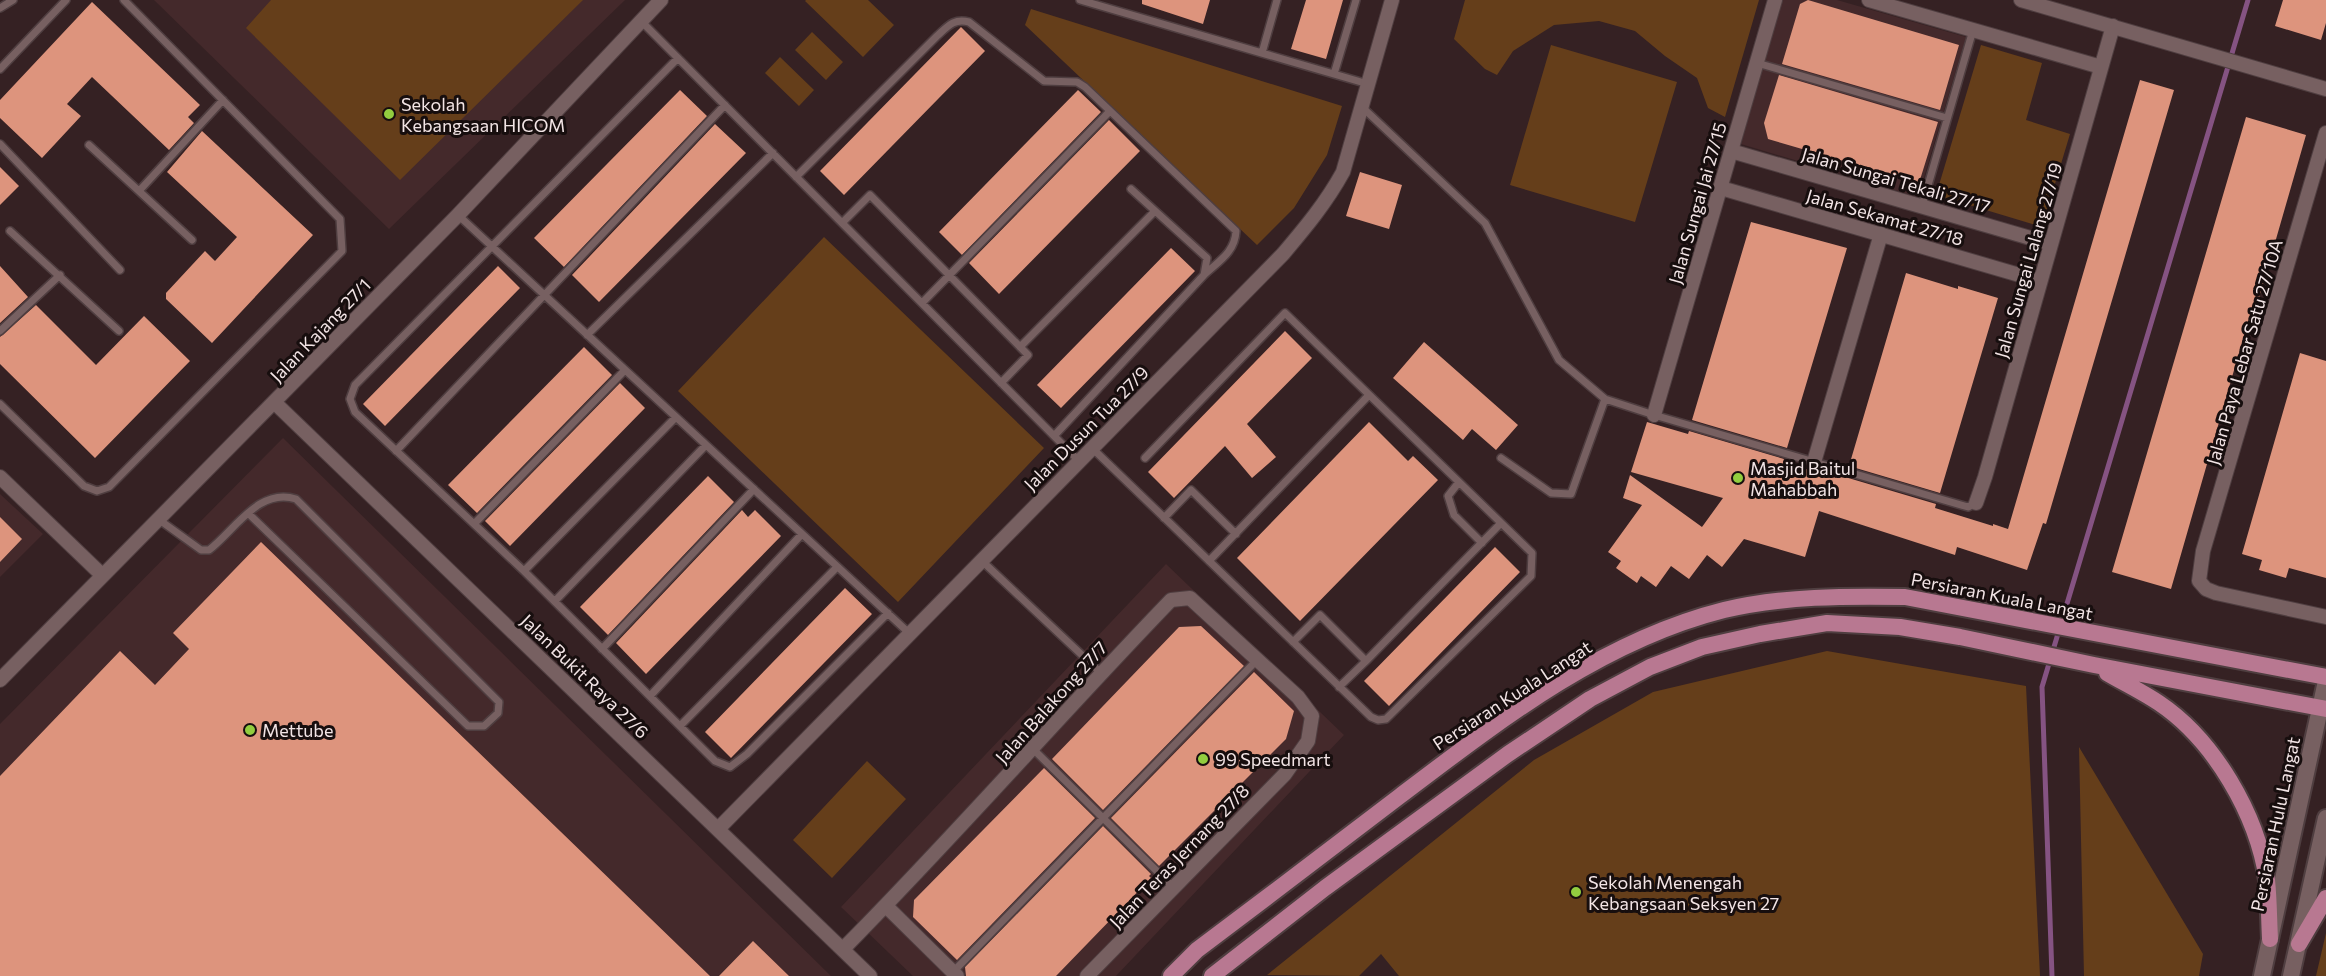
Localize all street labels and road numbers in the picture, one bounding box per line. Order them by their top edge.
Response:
street label: Jalan Sungai Jai 27/15 [1663,120,1731,286]
street label: Jalan Sungai Tekali 27/17 [1799,143,1993,217]
street label: Jalan Sungai Lalang 27/19 [1990,160,2066,360]
street label: Jalan Sekamat 27/18 [1804,184,1966,250]
street label: Jalan Paya Lebar Satu 27/10A [2201,237,2287,467]
street label: Jalan Kajang 27/1 [265,274,375,386]
street label: Jalan Dusun Tua 27/9 [1019,361,1153,495]
street label: Persiaran Kuala Langat [1909,568,2095,624]
street label: Jalan Bukit Raya 27/6 [517,609,653,743]
street label: Persiaran Kuala Langat [1428,635,1596,755]
street label: Jalan Balakong 27/7 [990,636,1112,768]
street label: Persiaran Hulu Langat [2246,735,2304,913]
street label: Jalan Teras Jernang 27/8 [1104,779,1254,933]

